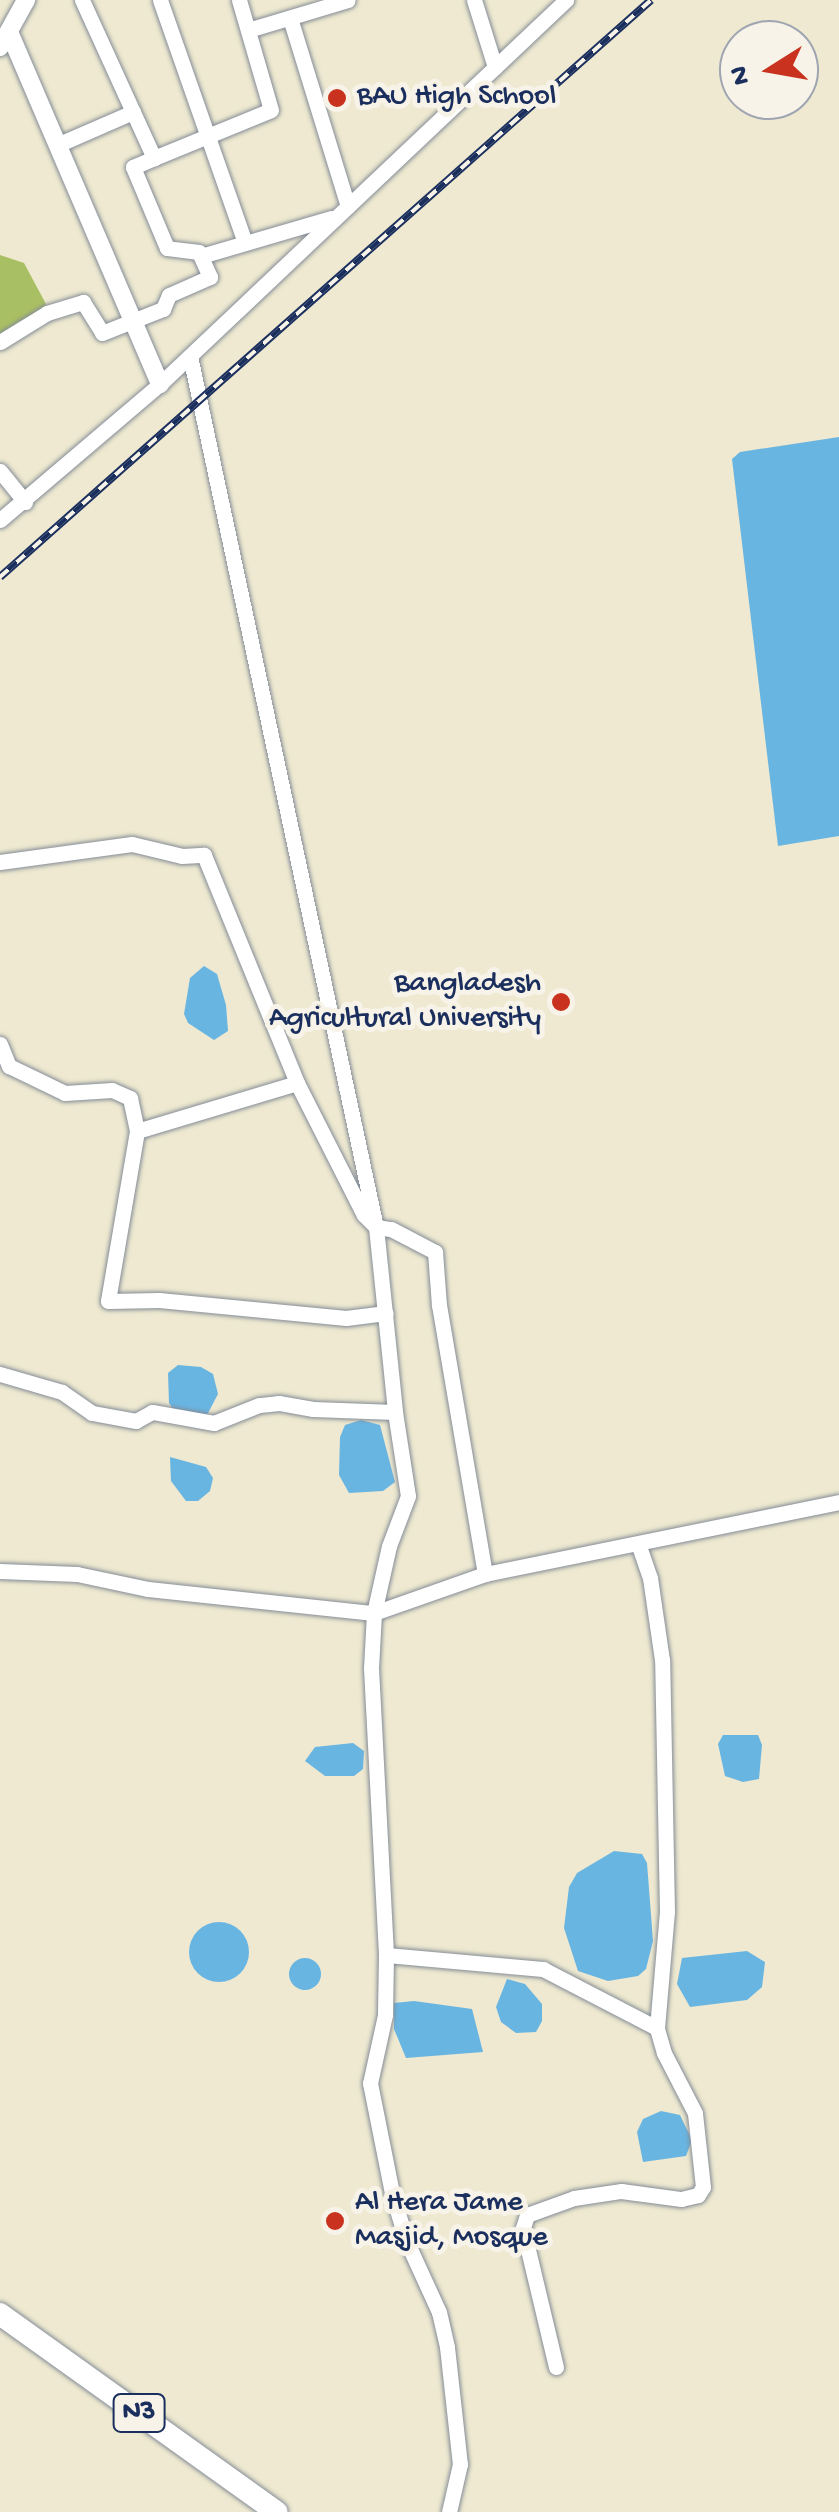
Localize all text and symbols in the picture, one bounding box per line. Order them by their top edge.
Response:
north arrow [719,20,819,120]
text: N [723,63,759,88]
place label: BAU High School [357,80,556,116]
marker: BAU High School [326,87,348,109]
place label: Bangladesh Agricultural University [269,967,541,1038]
marker: Bangladesh Agricultural University [550,991,572,1013]
place label: Al Hera Jame Masjid, Mosque [355,2186,548,2256]
marker: Al Hera Jame Masjid, Mosque [324,2210,346,2232]
road number: N3 [112,2390,166,2436]

